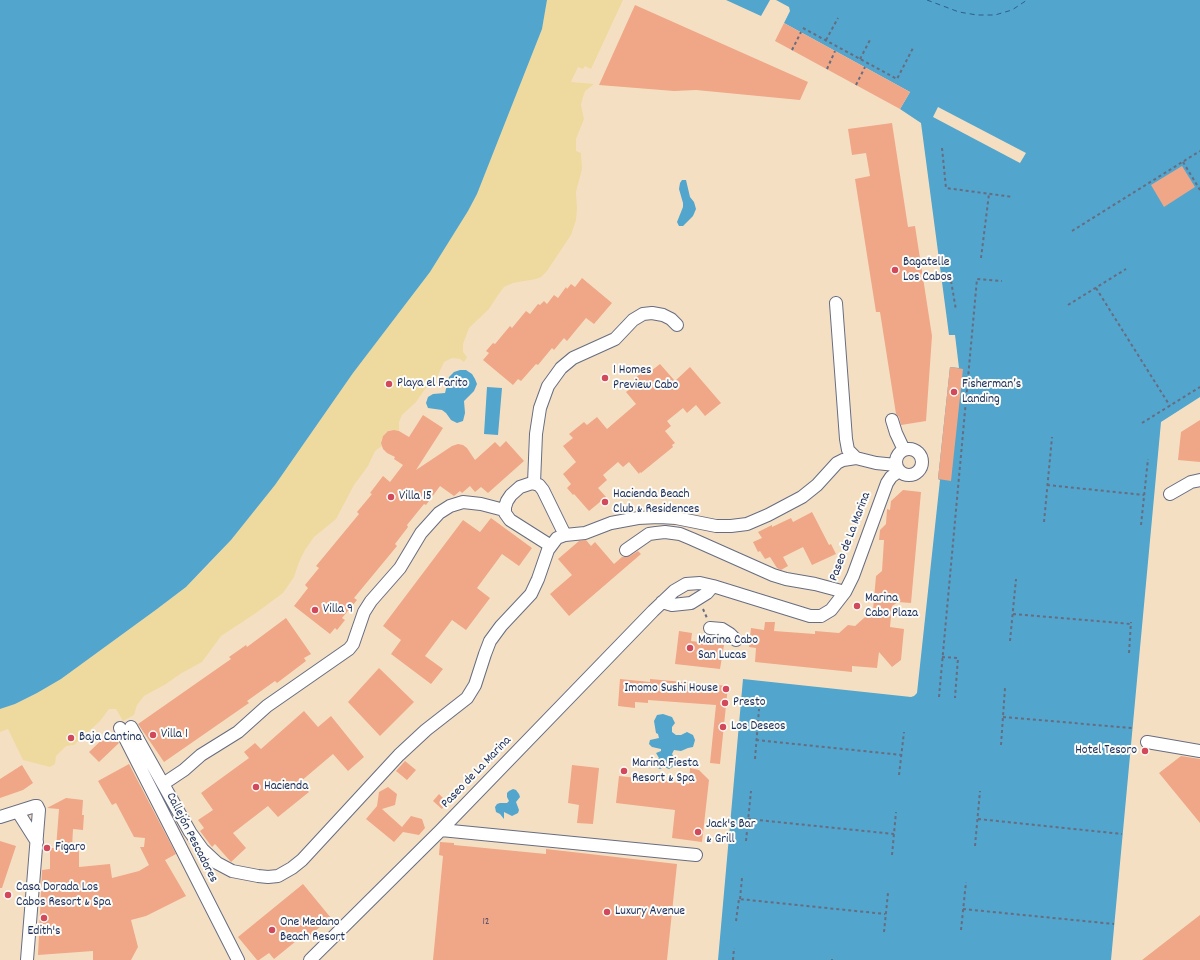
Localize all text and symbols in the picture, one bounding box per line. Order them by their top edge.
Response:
place label: Bagatelle Los Cabos [903,255,952,286]
marker: Bagatelle Los Cabos [890,265,900,275]
place label: 1 Homes Preview Cabo [613,363,678,394]
marker: 1 Homes Preview Cabo [600,373,610,383]
place label: Playa el Farito [397,376,468,392]
place label: Fisherman’s Landing [962,377,1021,408]
marker: Playa el Farito [384,379,394,389]
marker: Fisherman’s Landing [949,387,959,397]
place label: Hacienda Beach Club & Residences [613,487,700,518]
place label: Villa 15 [399,489,432,505]
street label: Paseo de La Marina [827,490,875,584]
marker: Villa 15 [386,492,396,502]
marker: Hacienda Beach Club & Residences [600,497,610,507]
place label: Marina Cabo Plaza [865,591,918,622]
marker: Marina Cabo Plaza [852,601,862,611]
place label: Villa 9 [323,602,353,618]
marker: Villa 9 [310,605,320,615]
place label: Marina Cabo San Lucas [698,633,758,664]
marker: Marina Cabo San Lucas [685,643,695,653]
place label: Imomo Sushi House [624,681,718,697]
marker: Imomo Sushi House [721,684,731,694]
place label: Presto [733,695,765,711]
marker: Presto [720,698,730,708]
place label: Los Deseos [731,719,785,735]
marker: Los Deseos [718,722,728,732]
place label: Villa 1 [161,727,188,743]
place label: Baja Cantina [79,730,142,746]
marker: Villa 1 [148,730,158,740]
marker: Baja Cantina [66,733,76,743]
street label: Paseo de La Marina [439,734,515,812]
place label: Hotel Tesoro [1075,743,1137,759]
marker: Hotel Tesoro [1140,746,1150,756]
place label: Marina Fiesta Resort & Spa [632,756,698,787]
marker: Marina Fiesta Resort & Spa [619,766,629,776]
place label: Hacienda [264,779,308,795]
marker: Hacienda [251,782,261,792]
street label: Callejón Pescadores [162,790,220,886]
place label: Jack's Bar & Grill [706,817,755,848]
marker: Jack's Bar & Grill [693,827,703,837]
place label: Figaro [55,840,86,856]
marker: Figaro [42,843,52,853]
place label: Casa Dorada Los Cabos Resort & Spa [16,880,111,911]
marker: Casa Dorada Los Cabos Resort & Spa [3,890,13,900]
place label: Luxury Avenue [615,904,685,920]
marker: Luxury Avenue [602,907,612,917]
marker: Edith's [39,913,49,923]
place label: One Medano Beach Resort [280,915,345,946]
house number: 12 [482,915,490,929]
place label: Edith's [27,924,61,940]
marker: One Medano Beach Resort [267,925,277,935]

